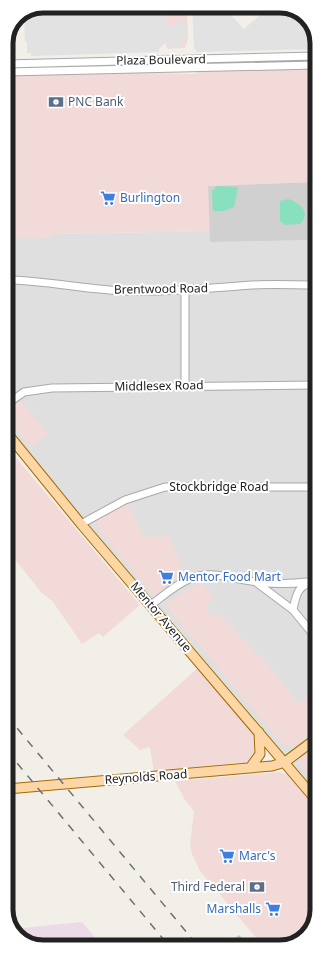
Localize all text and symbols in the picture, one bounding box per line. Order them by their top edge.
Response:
street label: Plaza Boulevard [116,50,206,69]
bank icon: PNC Bank [47,93,65,111]
place label: PNC Bank [68,93,124,110]
supermarket icon: Burlington [99,189,117,207]
place label: Burlington [120,189,180,206]
street label: Brentwood Road [114,279,208,298]
street label: Middlesex Road [114,376,204,395]
street label: Stockbridge Road [169,478,269,495]
supermarket icon: Mentor Food Mart [157,568,175,586]
place label: Mentor Food Mart [178,568,282,585]
street label: Mentor Avenue [127,578,196,656]
street label: Reynolds Road [104,765,188,788]
supermarket icon: Marc's [218,847,236,865]
place label: Marc's [239,847,276,864]
place label: Third Federal [171,878,245,895]
bank icon: Third Federal [248,878,266,896]
place label: Marshalls [207,900,261,917]
supermarket icon: Marshalls [264,900,282,918]

